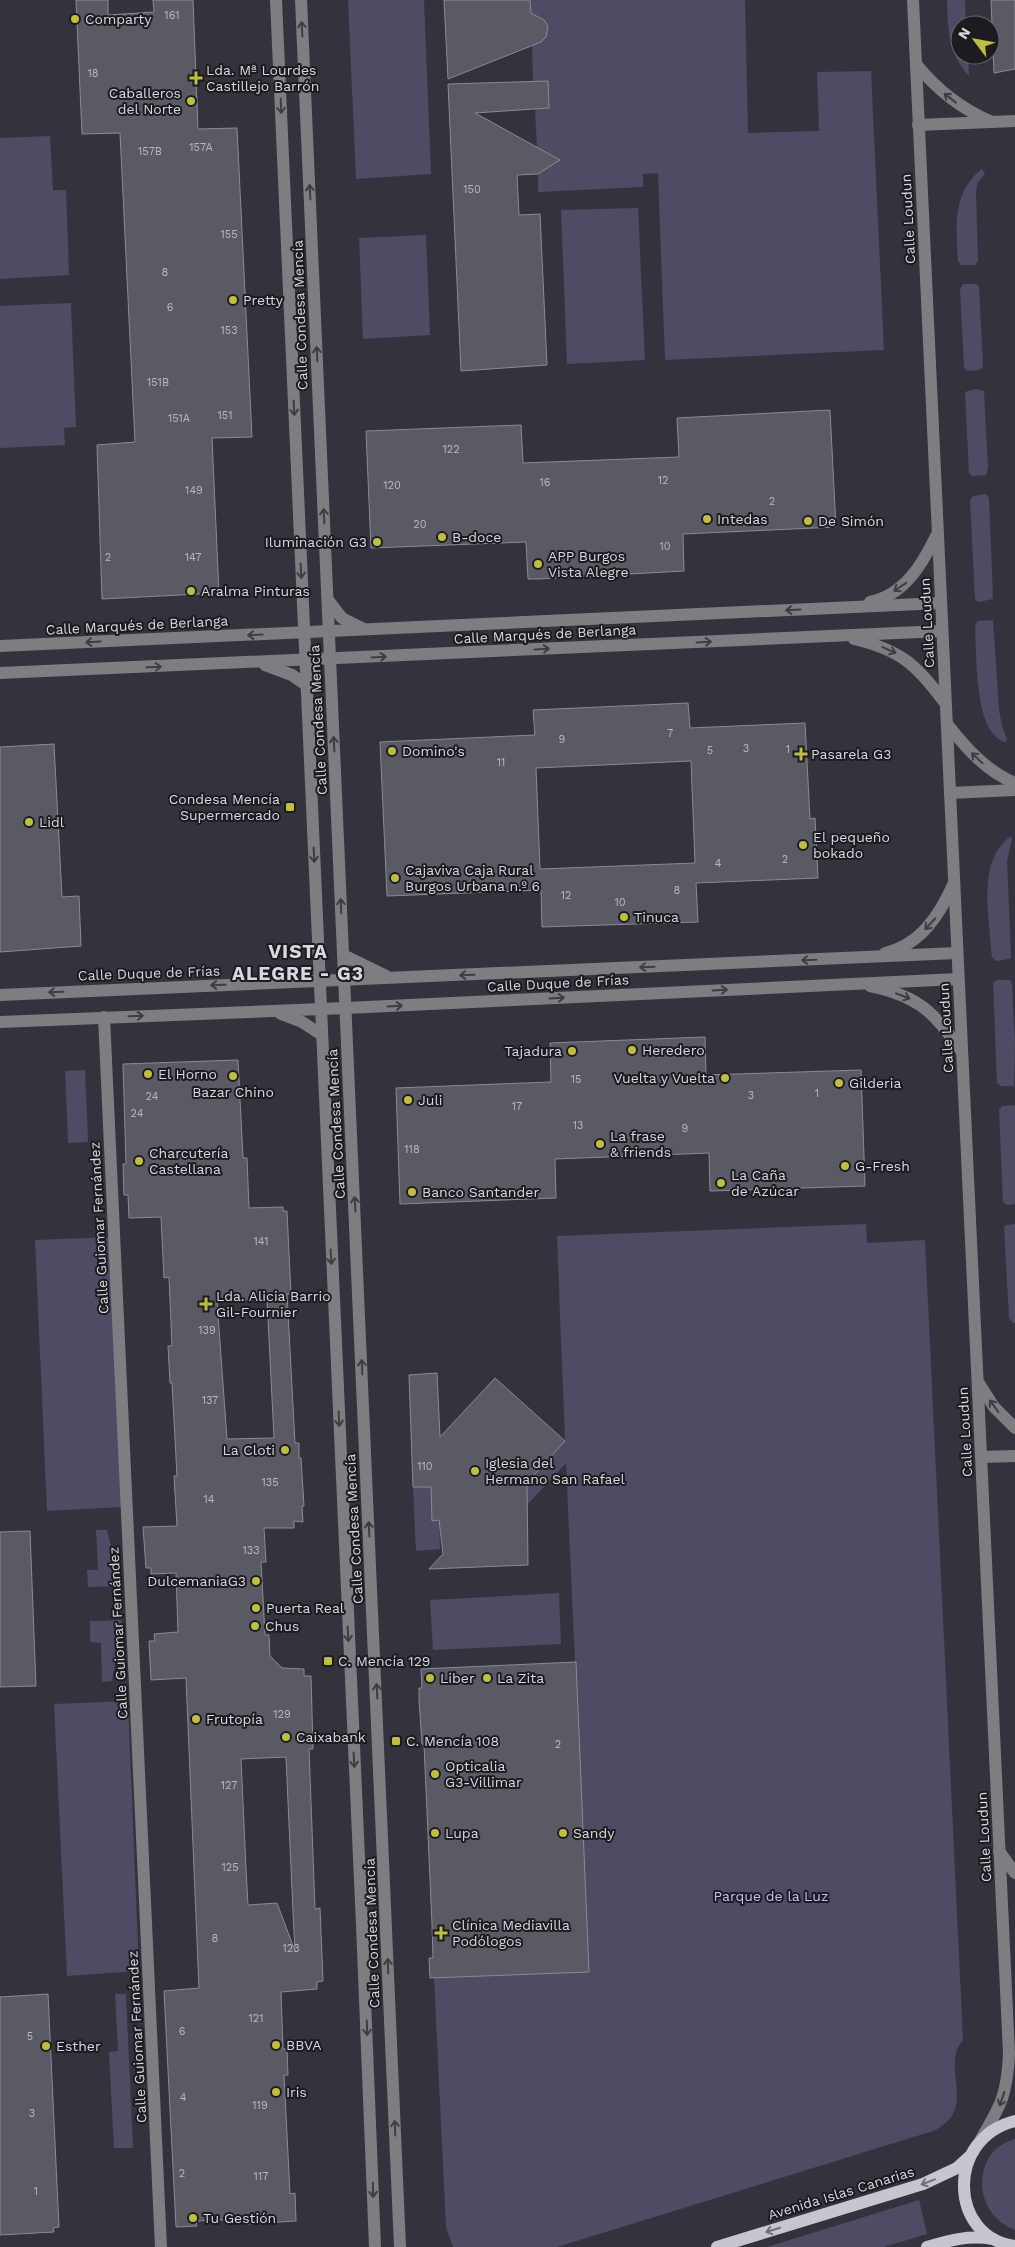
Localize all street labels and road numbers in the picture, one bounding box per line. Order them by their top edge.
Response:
street label: Calle Loudun [898,174,918,264]
street label: Calle Condesa Mencía [289,240,311,390]
street label: Calle Loudun [917,578,937,668]
street label: Calle Marqués de Berlanga [45,612,229,638]
street label: Calle Marqués de Berlanga [453,621,637,647]
street label: Calle Condesa Mencía [306,644,330,795]
street label: Calle Duque de Frías [78,963,220,983]
street label: Calle Duque de Frías [487,971,629,995]
street label: Calle Loudun [936,983,956,1073]
street label: Calle Condesa Mencía [324,1048,348,1199]
street label: Calle Guiomar Fernández [86,1141,112,1315]
street label: Calle Loudun [955,1387,975,1477]
street label: Calle Condesa Mencía [342,1453,366,1604]
street label: Calle Guiomar Fernández [105,1546,131,1720]
street label: Calle Loudun [974,1792,994,1882]
street label: Calle Condesa Mencía [361,1858,383,2008]
street label: Calle Guiomar Fernández [124,1950,150,2124]
street label: Avenida Islas Canarias [766,2163,916,2223]

